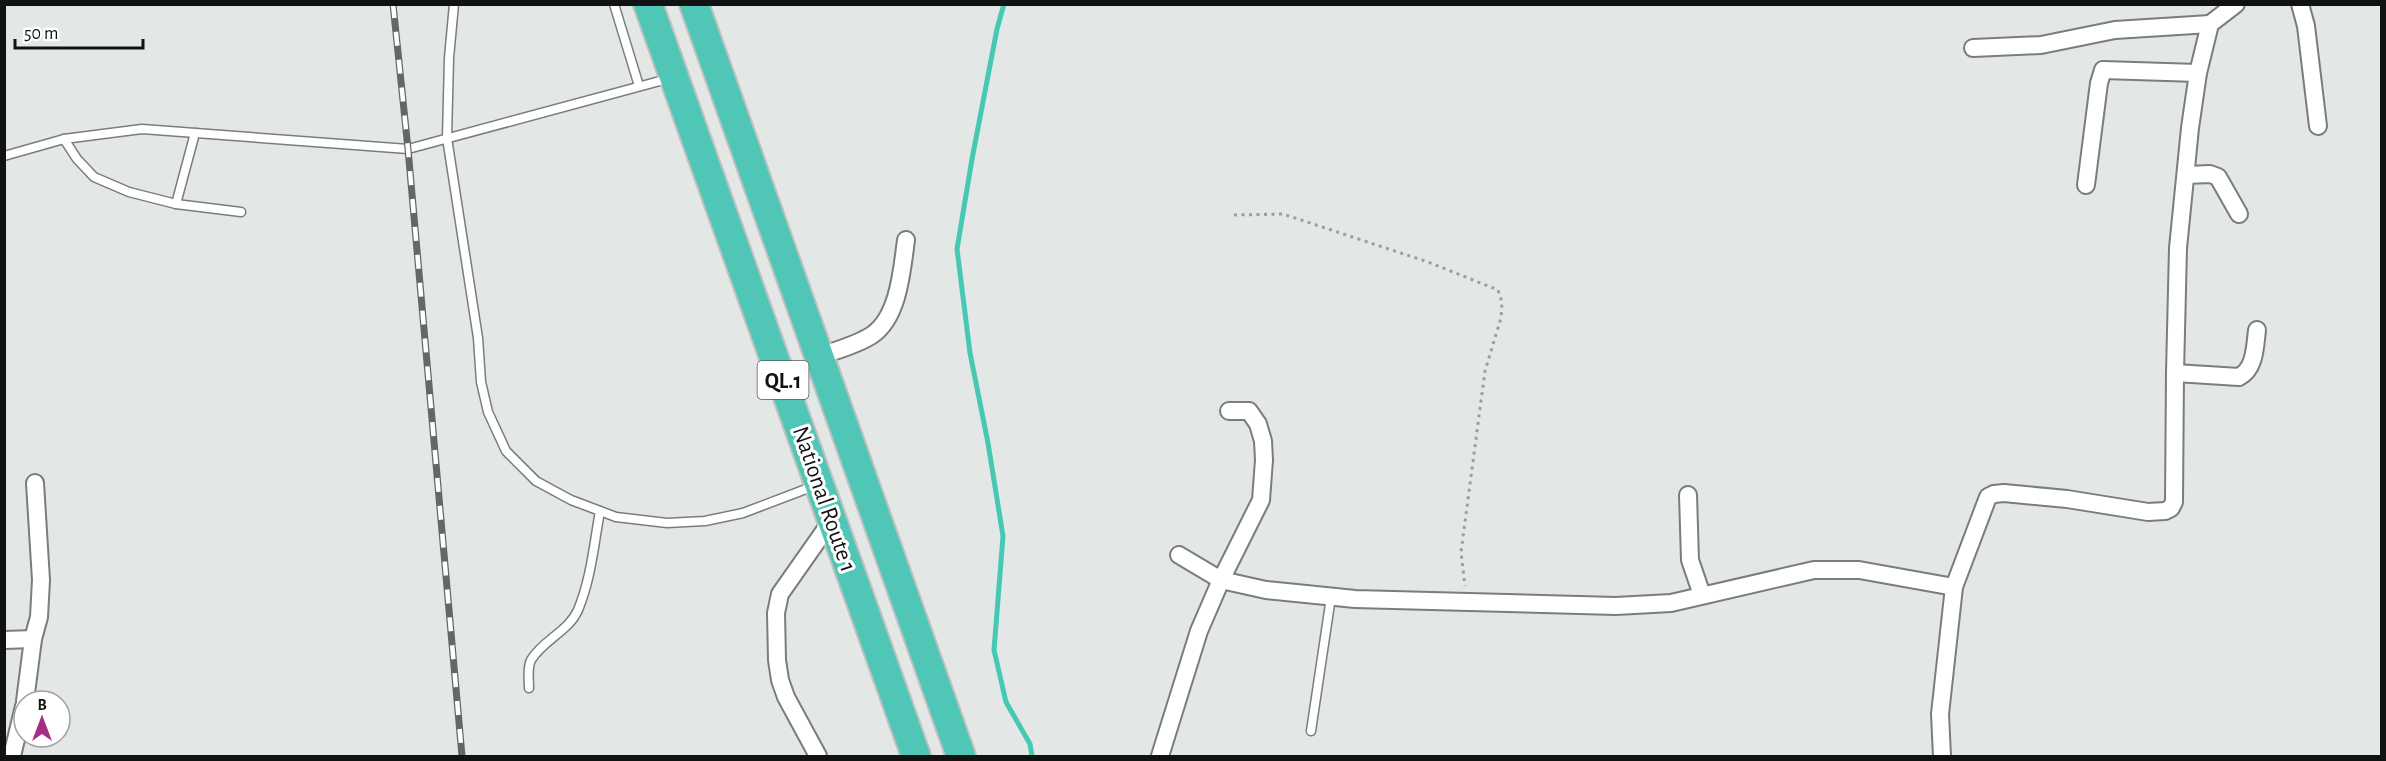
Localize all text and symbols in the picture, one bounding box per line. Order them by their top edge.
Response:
scale bar [15,12,142,50]
text: 50 m [24,25,58,43]
road number: QL.1 [758,361,808,399]
street label: National Route 1 [788,423,860,575]
north arrow [12,689,72,749]
text: B [37,697,47,713]

